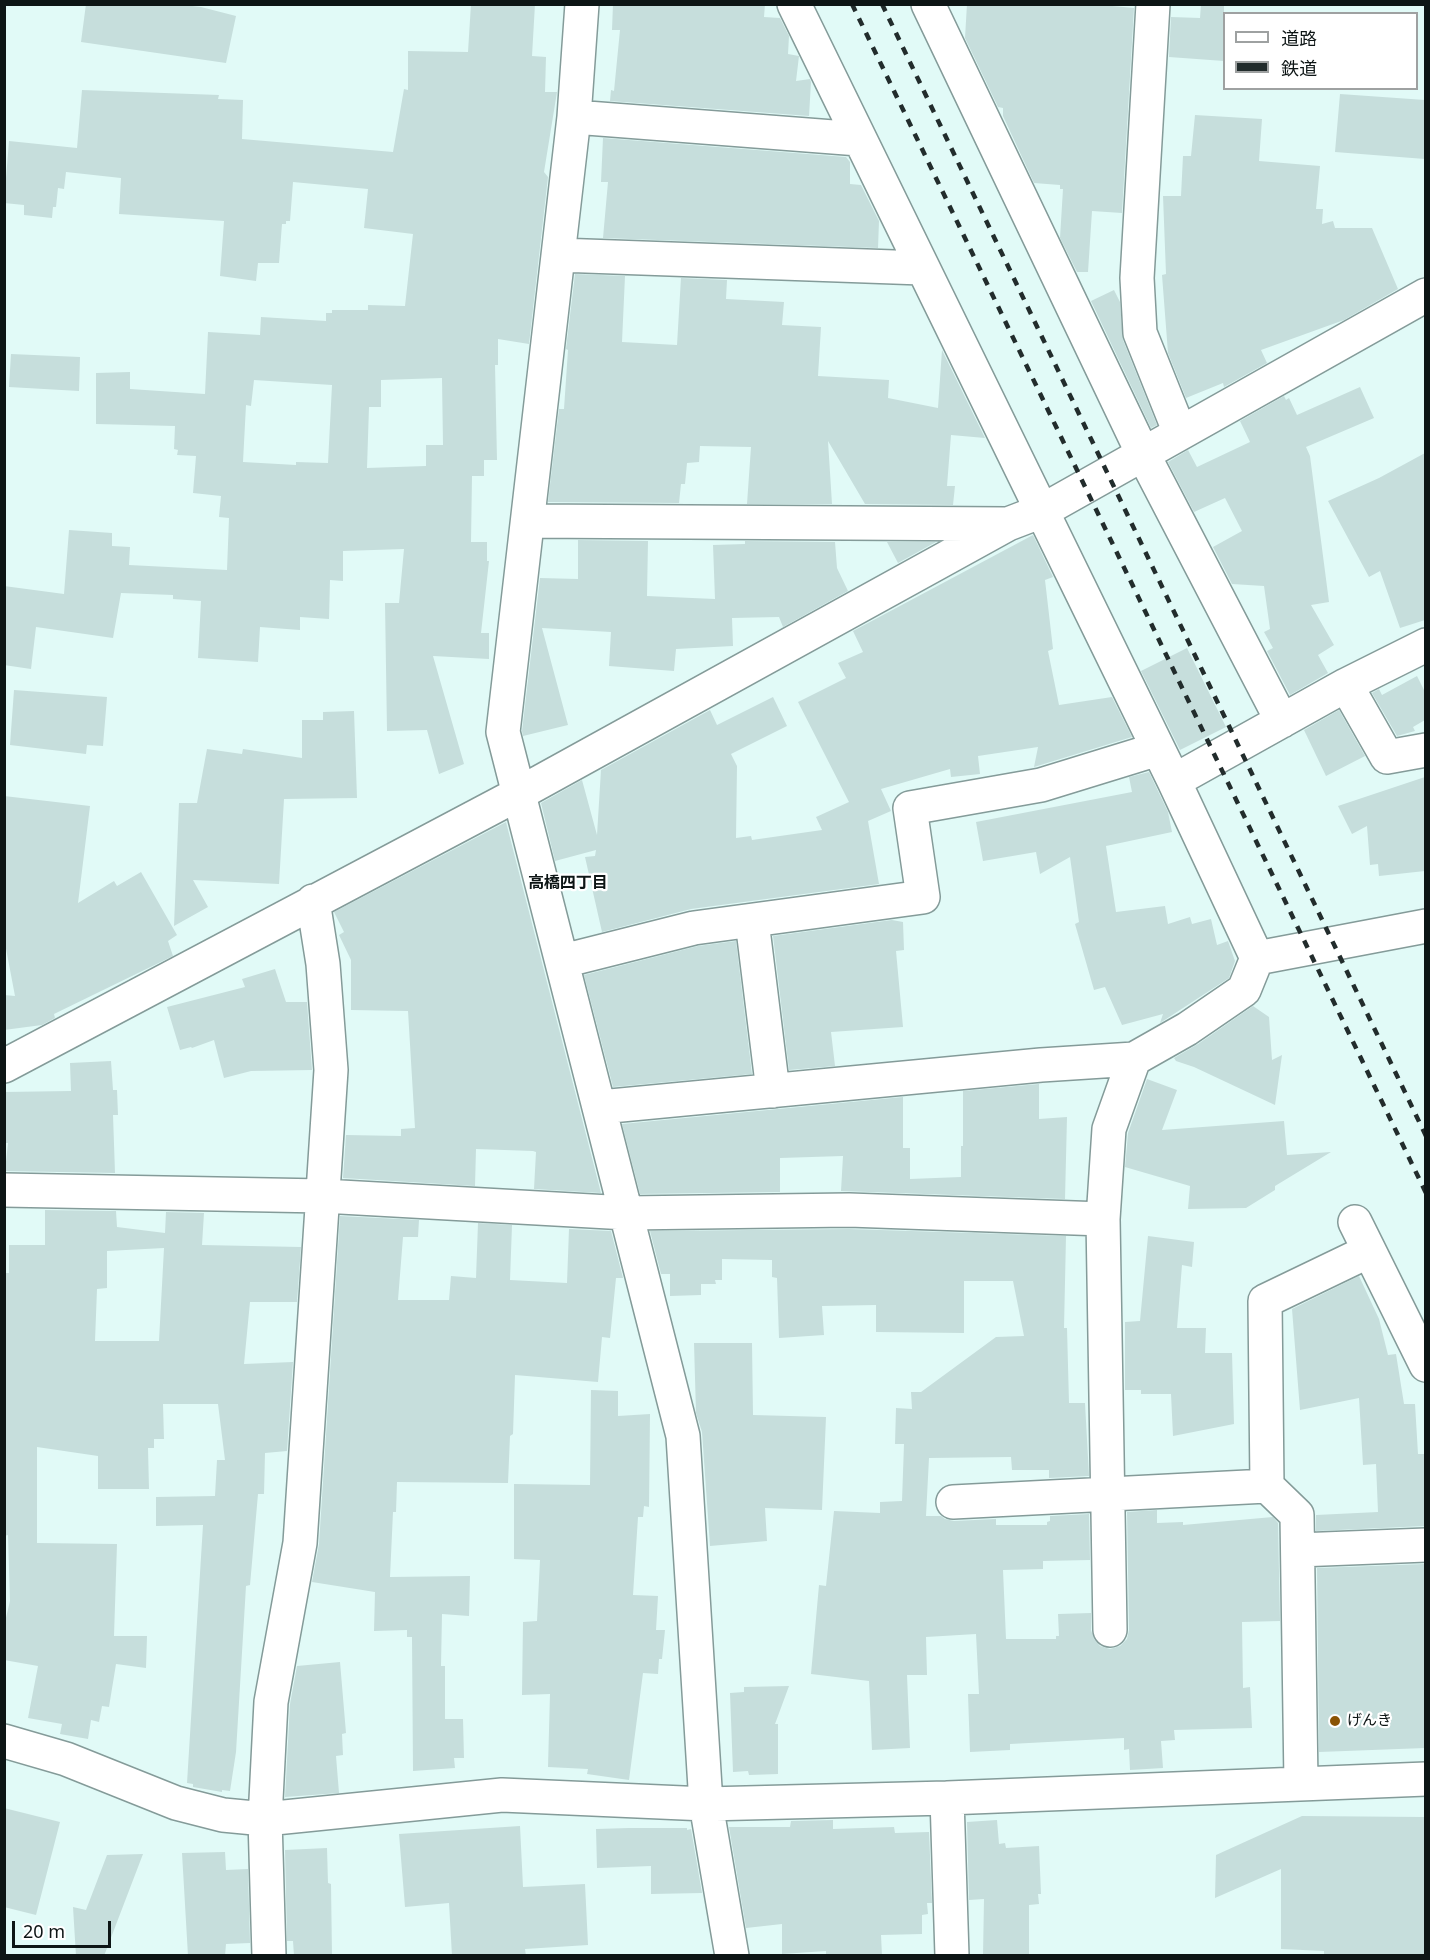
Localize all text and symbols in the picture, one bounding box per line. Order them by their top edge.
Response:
legend [1223,12,1418,90]
text: 道路 [1281,26,1317,50]
text: 鉄道 [1281,56,1317,80]
district label: 高橋四丁目 [528,873,608,893]
place label: げんき [1347,1712,1392,1730]
marker: げんき [1328,1714,1342,1728]
scale bar [15,1909,114,1947]
text: 20 m [23,1919,65,1943]

